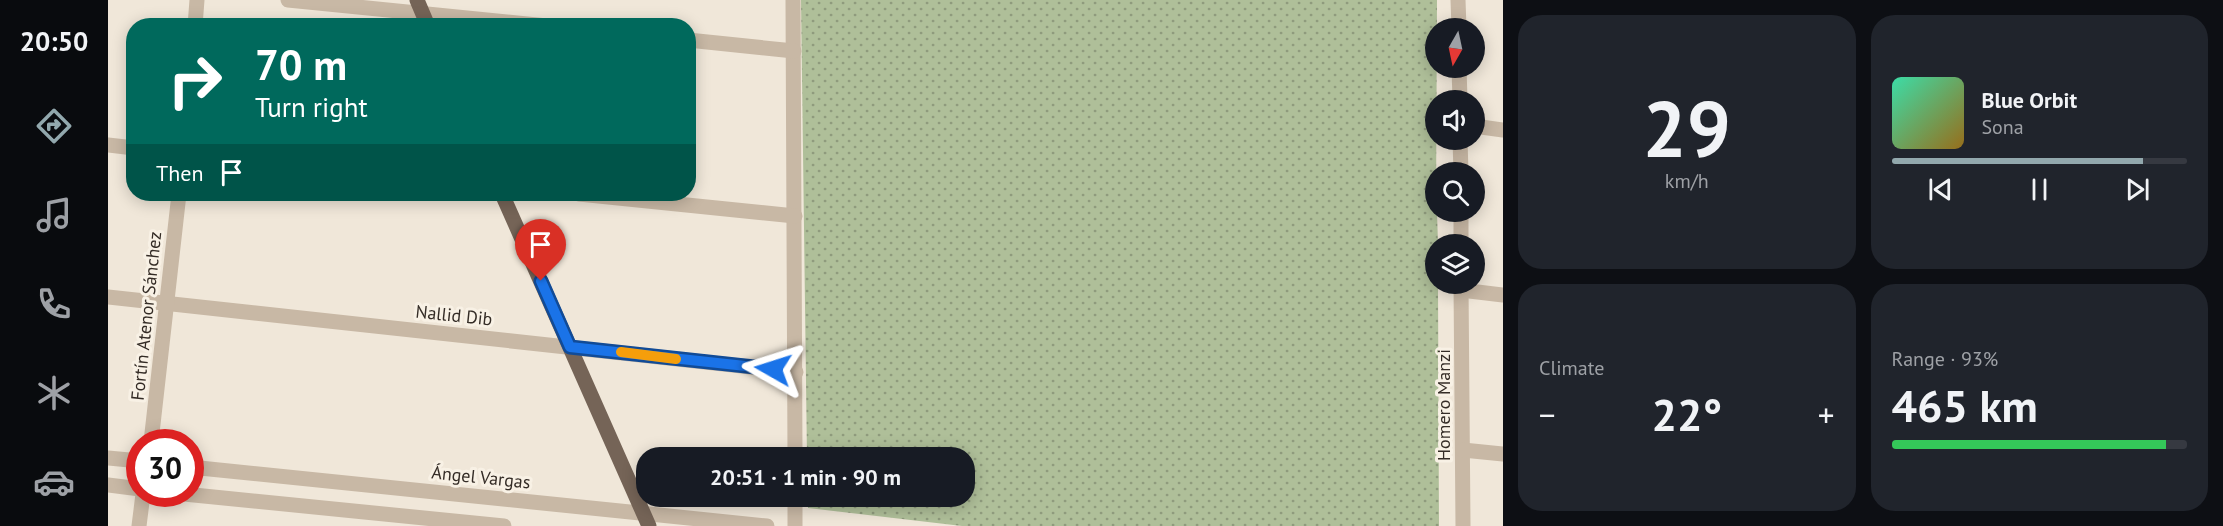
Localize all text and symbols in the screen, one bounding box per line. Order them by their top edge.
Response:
north arrow [1425,18,1485,78]
map controls [1425,18,1485,294]
text: 20:50 [20,24,88,58]
text: 70 m [255,37,347,92]
icon: right [156,42,234,120]
text: 29 [1643,78,1731,179]
text: Blue Orbit [1982,86,2077,114]
text: Turn right [255,90,368,124]
button: sound [1425,90,1485,150]
icon: directions [33,105,75,147]
text: Sona [1982,114,2024,140]
icon: arrive [215,156,248,189]
text: Then [156,159,203,187]
button: search [1425,162,1485,222]
text: km/h [1665,168,1709,194]
icon: previous [1924,173,1957,206]
icon: pause [2023,173,2056,206]
icon: next [2121,173,2154,206]
icon: music [33,194,75,236]
pin [515,219,566,281]
icon: arrive [524,228,557,261]
street label: Fortín Atenor Sánchez [126,230,166,402]
button: layers [1425,234,1485,294]
icon: phone [33,283,75,325]
street label: Nallid Dib [414,300,494,330]
position arrow [741,337,805,401]
text: Range · 93% [1892,346,1998,372]
street label: Homero Manzi [1432,349,1455,461]
text: Climate [1539,355,1605,381]
icon: climate [33,372,75,414]
text: 465 km [1892,376,2038,434]
text: 22° [1651,385,1722,443]
text: − [1539,393,1556,436]
text: + [1818,393,1834,436]
speed limit sign: 30 [126,429,204,507]
street label: Ángel Vargas [430,460,532,494]
icon: car [33,461,75,503]
text: 20:51 · 1 min · 90 m [710,463,901,491]

